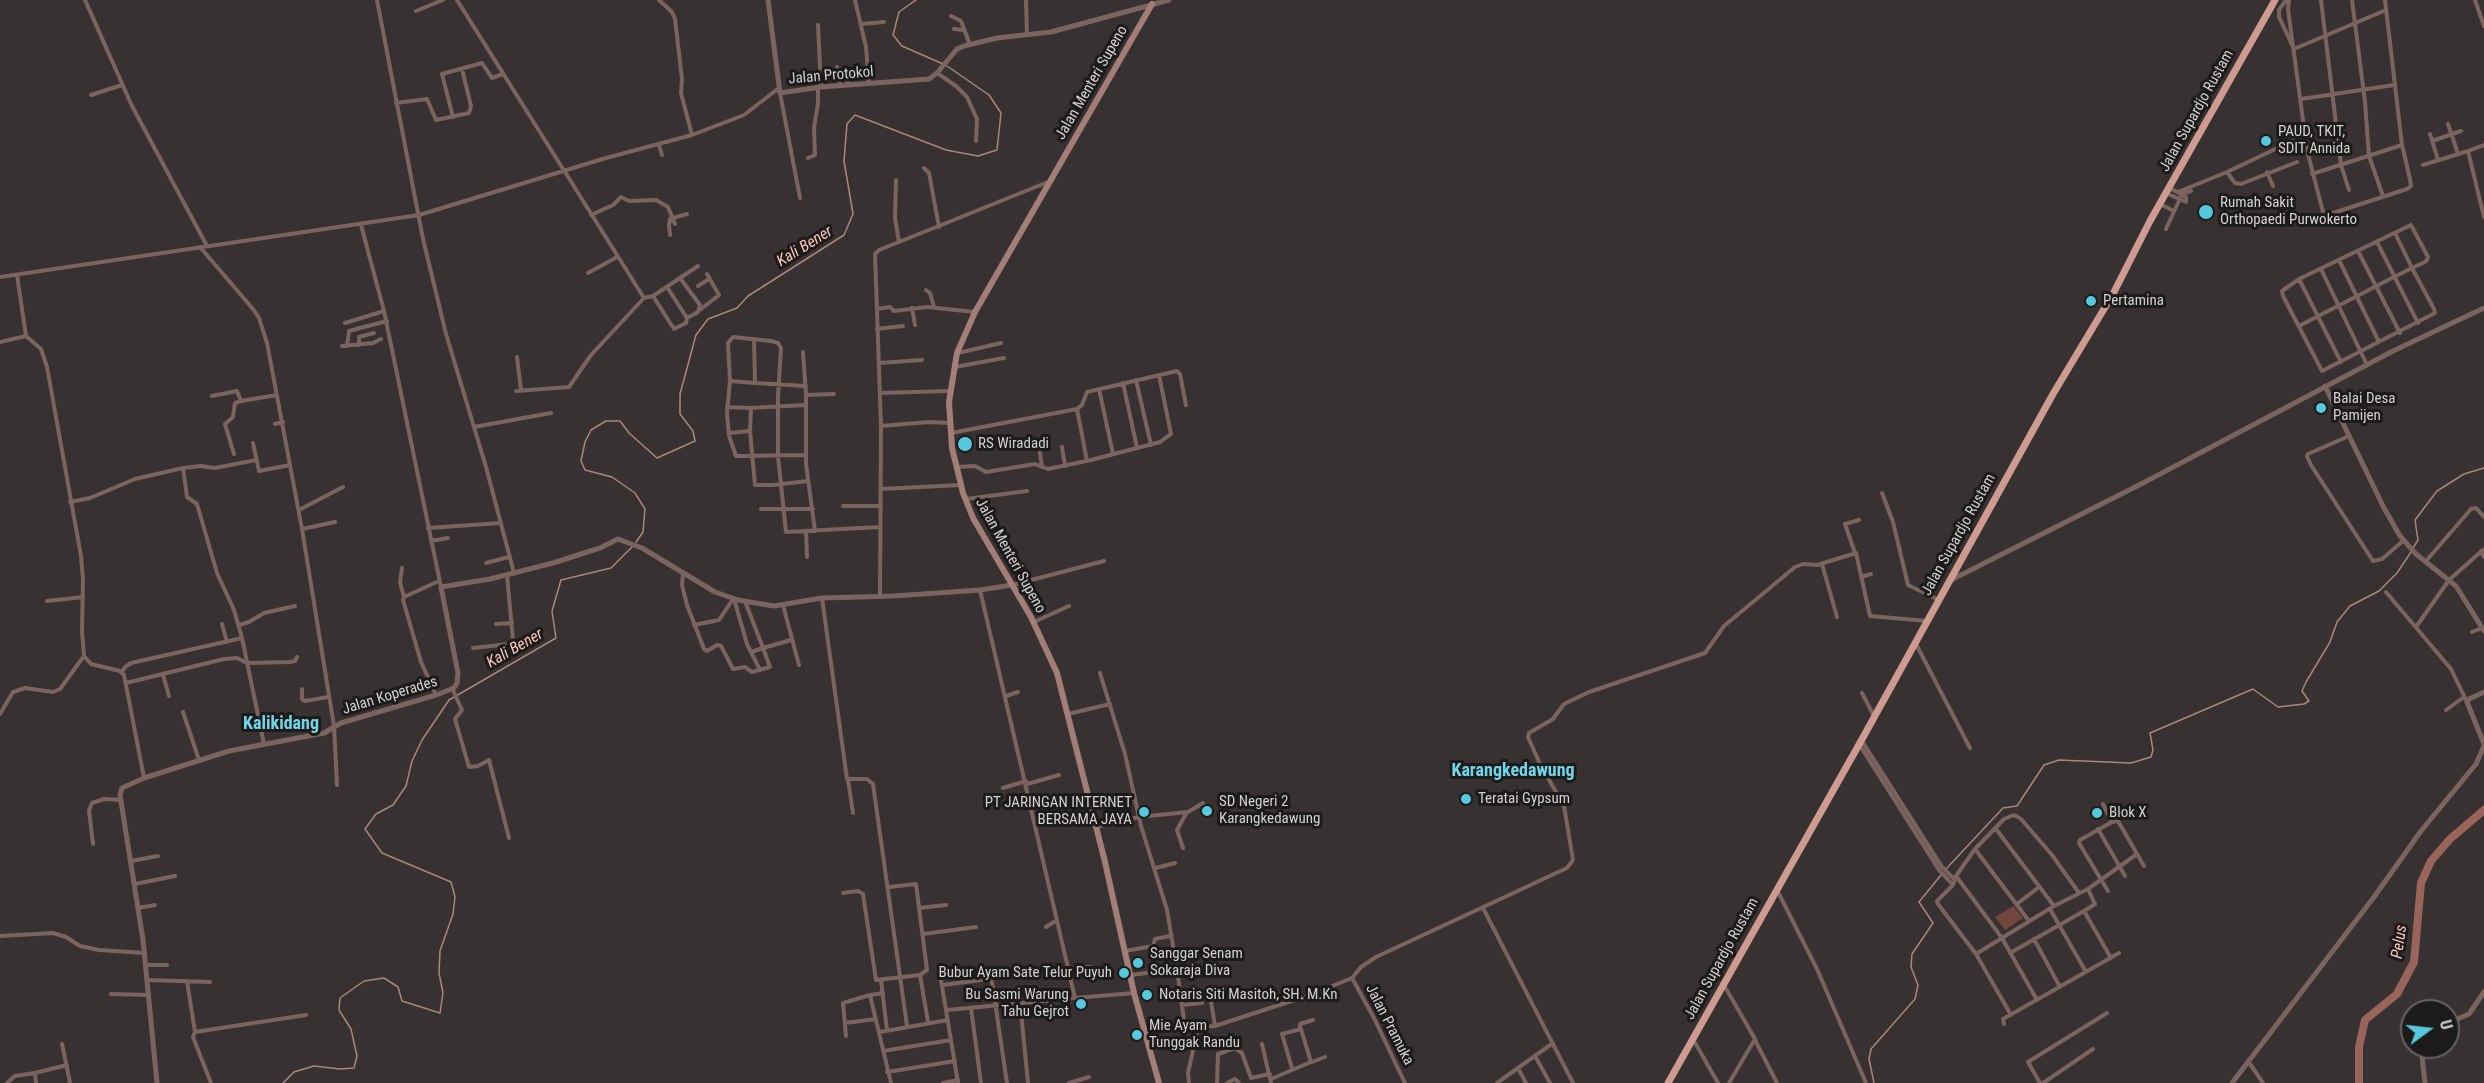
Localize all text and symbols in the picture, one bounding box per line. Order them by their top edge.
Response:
street label: Jalan Menteri Supeno [1052,23,1132,143]
street label: Jalan Supardjo Rustam [2156,47,2238,175]
street label: Jalan Protokol [788,63,874,89]
place label: PAUD, TKIT, SDIT Annida [2278,123,2350,158]
marker: PAUD, TKIT, SDIT Annida [2259,134,2273,148]
place label: Rumah Sakit Orthopaedi Purwokerto [2220,194,2357,229]
marker: Rumah Sakit Orthopaedi Purwokerto [2197,203,2215,221]
water label: Kali Bener [774,222,836,272]
place label: Pertamina [2103,292,2164,310]
marker: Pertamina [2084,294,2098,308]
place label: Balai Desa Pamijen [2333,390,2396,425]
marker: Balai Desa Pamijen [2314,401,2328,415]
marker: RS Wiradadi [956,435,974,453]
place label: RS Wiradadi [978,435,1049,453]
street label: Jalan Supardjo Rustam [1918,471,2000,599]
street label: Jalan Menteri Supeno [971,495,1049,617]
water label: Kali Bener [483,625,547,673]
street label: Jalan Koperades [340,673,440,719]
district label: Kalikidang [243,713,319,735]
district label: Karangkedawung [1451,760,1575,782]
place label: Teratai Gypsum [1478,790,1570,808]
marker: Teratai Gypsum [1459,792,1473,806]
place label: SD Negeri 2 Karangkedawung [1219,793,1320,828]
place label: PT JARINGAN INTERNET BERSAMA JAYA [985,794,1132,829]
marker: SD Negeri 2 Karangkedawung [1200,804,1214,818]
place label: Blok X [2109,804,2147,822]
marker: PT JARINGAN INTERNET BERSAMA JAYA [1137,805,1151,819]
marker: Blok X [2090,806,2104,820]
street label: Jalan Supardjo Rustam [1681,895,1763,1023]
water label: Pelus [2388,924,2412,960]
place label: Sanggar Senam Sokaraja Diva [1150,945,1243,980]
marker: Sanggar Senam Sokaraja Diva [1131,956,1145,970]
place label: Bubur Ayam Sate Telur Puyuh [939,964,1112,982]
marker: Bubur Ayam Sate Telur Puyuh [1117,966,1131,980]
street label: Jalan Pramuka [1361,982,1417,1068]
place label: Bu Sasmi Warung Tahu Gejrot [965,986,1069,1021]
place label: Notaris Siti Masitoh, SH. M.Kn [1159,986,1338,1004]
marker: Notaris Siti Masitoh, SH. M.Kn [1140,988,1154,1002]
marker: Bu Sasmi Warung Tahu Gejrot [1074,997,1088,1011]
north arrow [2400,999,2460,1059]
place label: Mie Ayam Tunggak Randu [1149,1017,1240,1052]
text: U [2436,1018,2456,1032]
marker: Mie Ayam Tunggak Randu [1130,1028,1144,1042]

